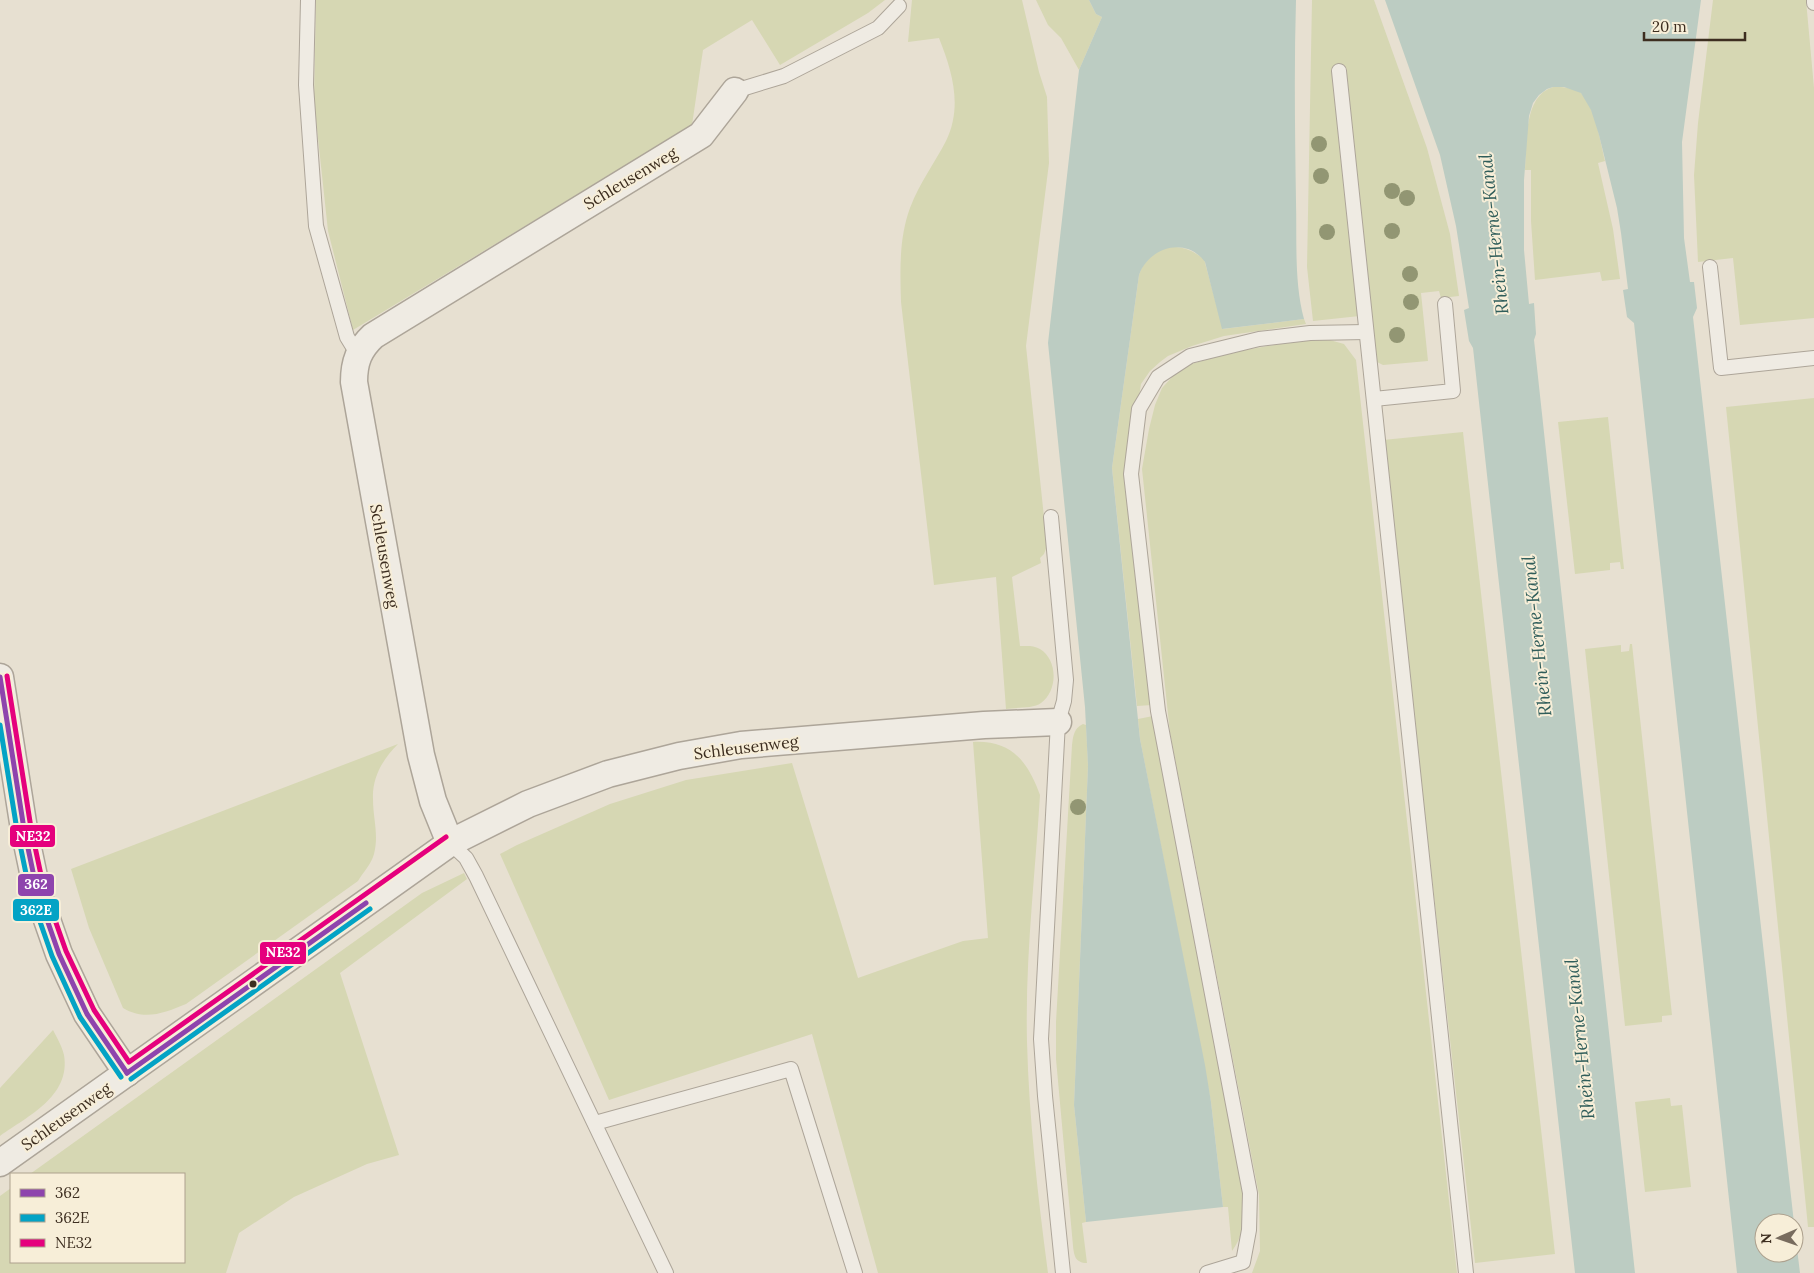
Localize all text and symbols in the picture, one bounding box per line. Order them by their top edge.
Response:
scale bar [1644,10,1745,42]
text: 20 m [1652,17,1687,36]
street label: Schleusenweg [580,142,681,214]
water label: Rhein-Herne-Kanal [1474,153,1513,316]
street label: Schleusenweg [366,502,404,611]
water label: Rhein-Herne-Kanal [1517,555,1556,718]
street label: Schleusenweg [692,731,801,763]
line badge: NE32 [9,824,56,848]
text: NE32 [16,827,50,845]
line badge: 362 [17,873,55,897]
text: 362 [24,875,48,893]
line badge: 362E [12,898,60,922]
text: 362E [20,901,52,919]
line badge: NE32 [259,941,307,965]
text: NE32 [266,943,300,961]
water label: Rhein-Herne-Kanal [1560,958,1599,1121]
unlabelled marker [248,979,258,989]
street label: Schleusenweg [17,1077,116,1154]
legend [10,1173,185,1263]
text: 362 [55,1183,80,1202]
text: 362E [55,1208,89,1227]
north arrow [1754,1213,1804,1263]
text: NE32 [55,1233,92,1252]
text: N [1757,1233,1775,1244]

